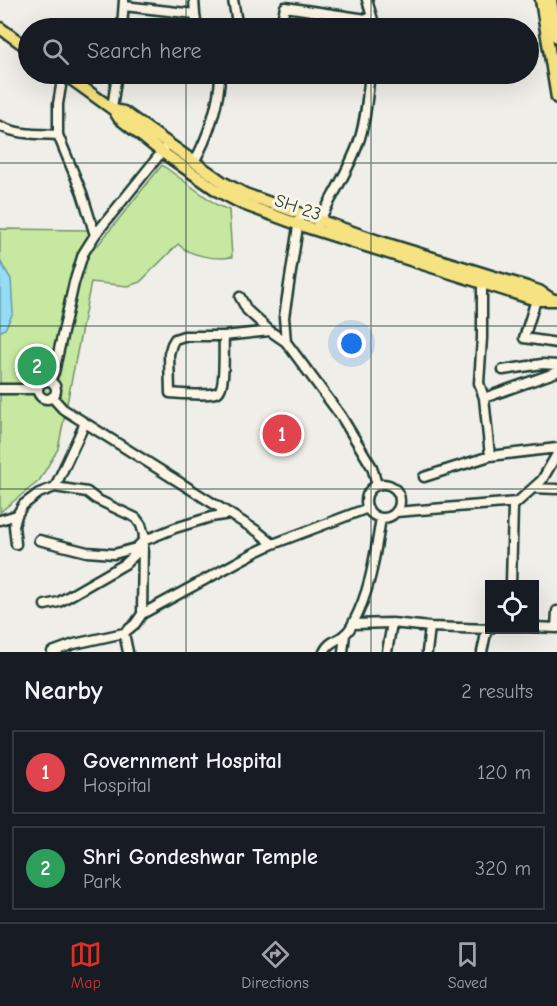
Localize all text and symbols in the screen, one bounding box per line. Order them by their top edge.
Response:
search box [18,18,539,84]
icon: search [39,35,72,68]
text: Search here [87,38,202,64]
street label: SH 23 [272,190,324,225]
your location [337,329,366,358]
pin: 2 [18,344,57,388]
pin: 1 [262,412,302,456]
map controls [485,580,539,634]
button: locate [485,580,539,634]
text: Nearby [24,676,103,706]
text: 2 results [461,680,533,703]
text: Government Hospital [83,748,282,774]
text: 1 [42,761,49,784]
text: 120 m [477,761,531,784]
text: Hospital [83,774,151,797]
text: Shri Gondeshwar Temple [83,844,318,870]
text: 2 [41,857,50,880]
text: 320 m [475,857,531,880]
text: Park [83,870,121,893]
tab: Map [69,938,102,992]
tab: Directions [241,938,309,992]
tab: Saved [448,938,488,992]

